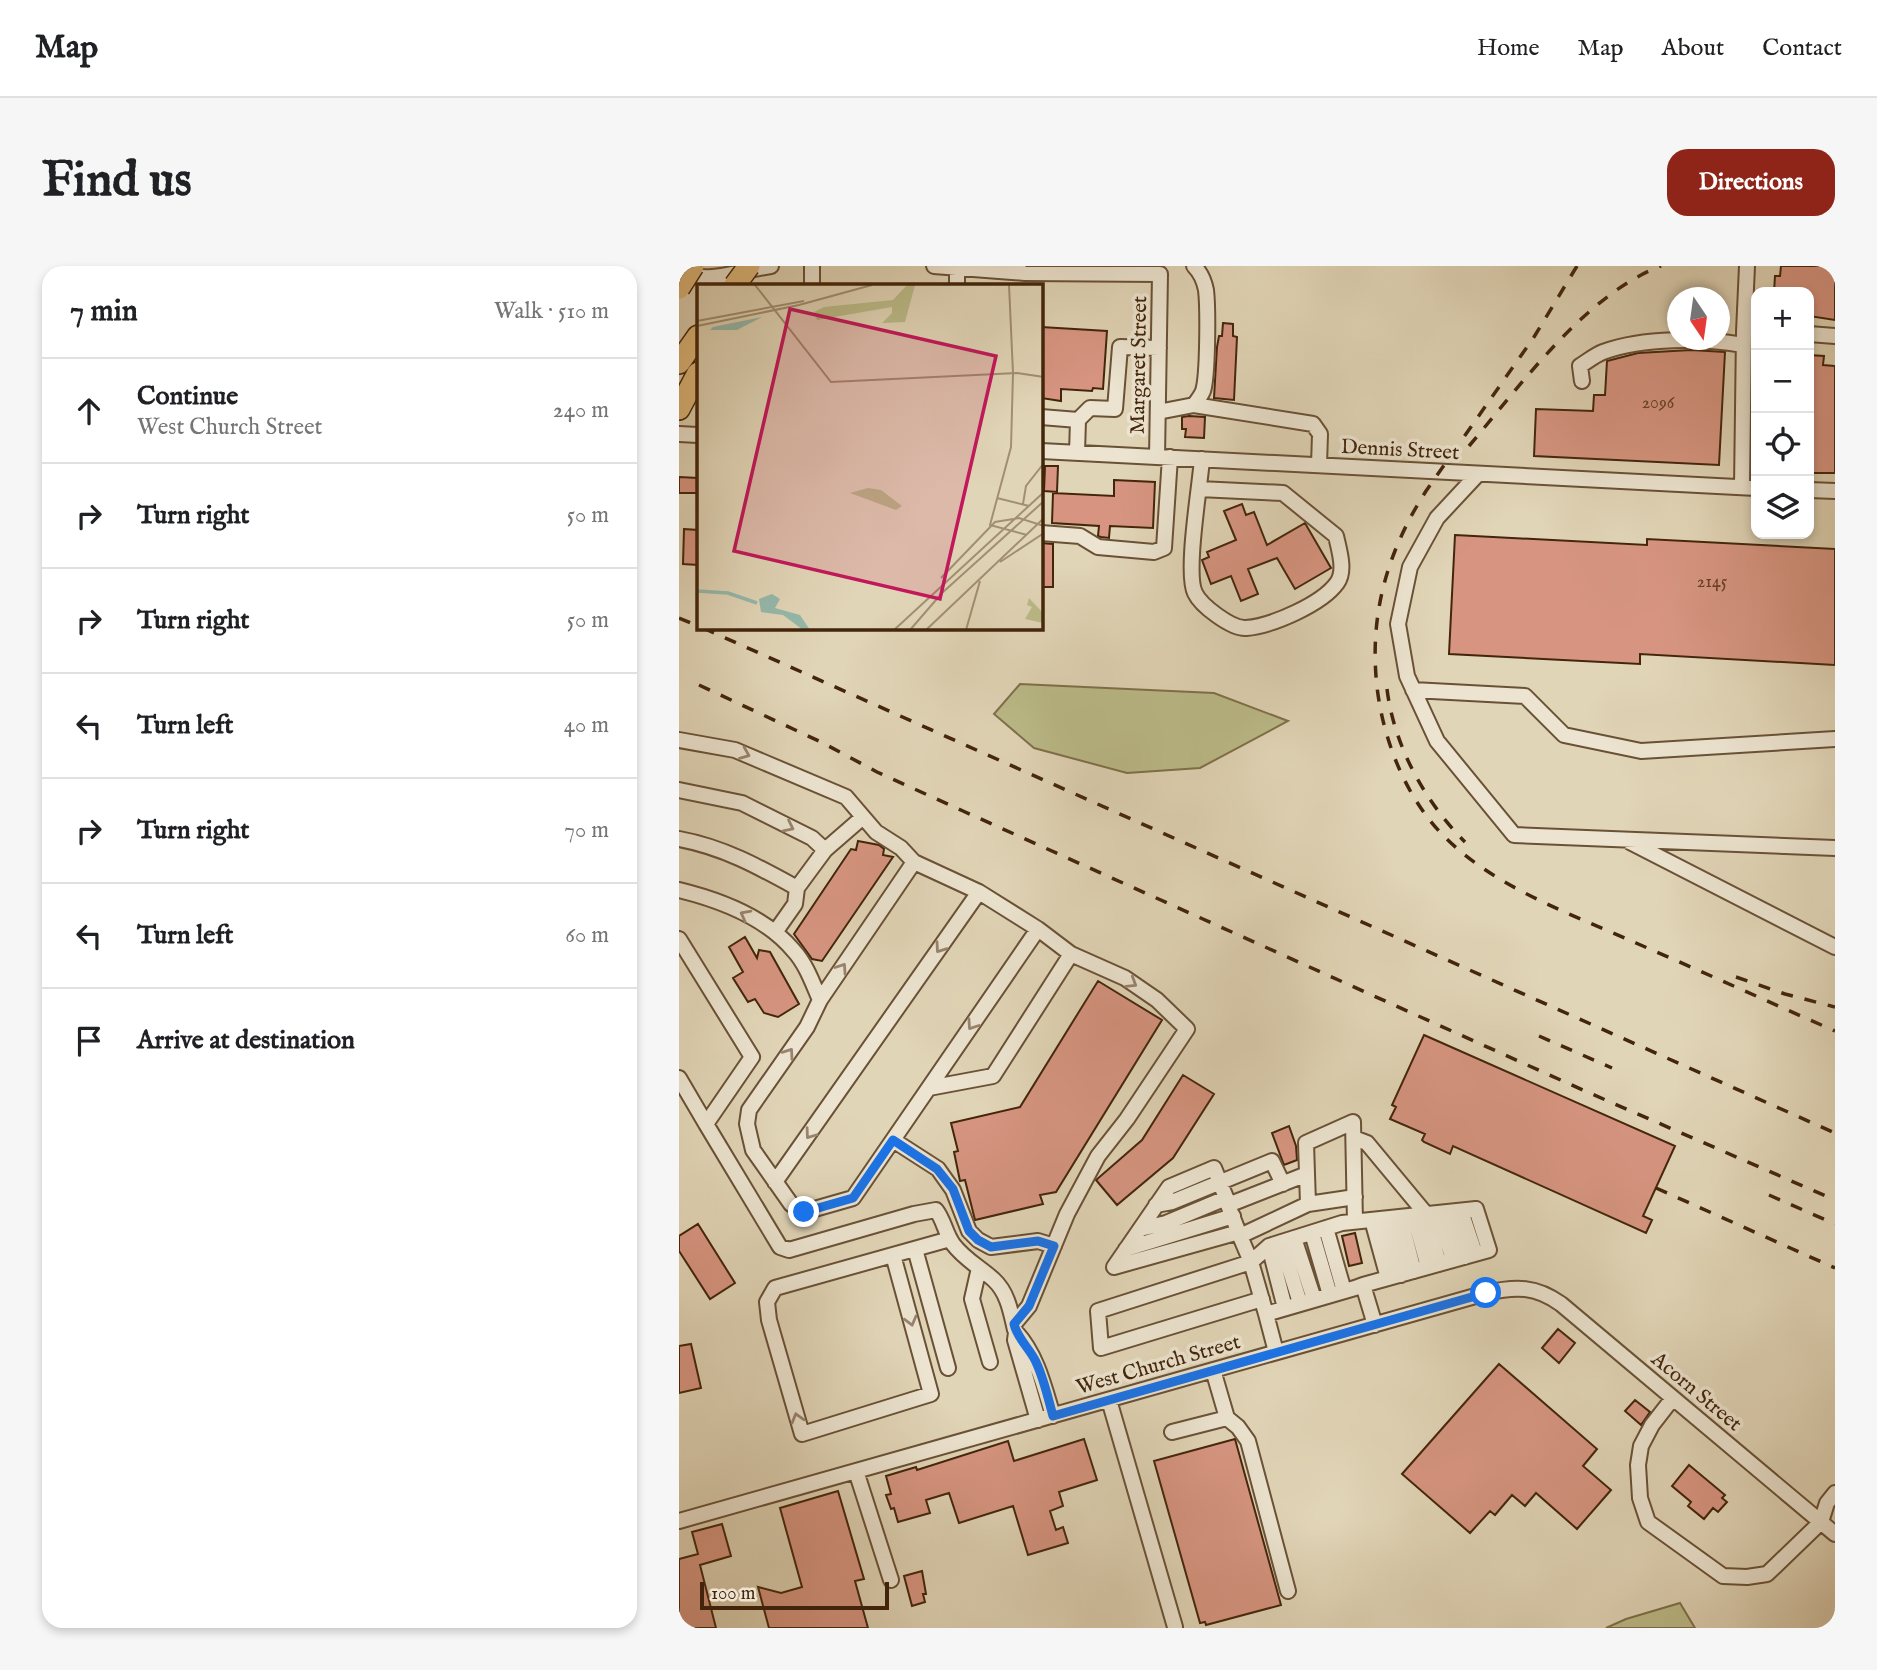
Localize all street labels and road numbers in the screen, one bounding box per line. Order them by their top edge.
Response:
street label: Margaret Street [1125,296,1154,434]
street label: Dennis Street [1340,434,1460,467]
street label: West Church Street [1073,1329,1244,1402]
street label: Acorn Street [1644,1346,1747,1438]

